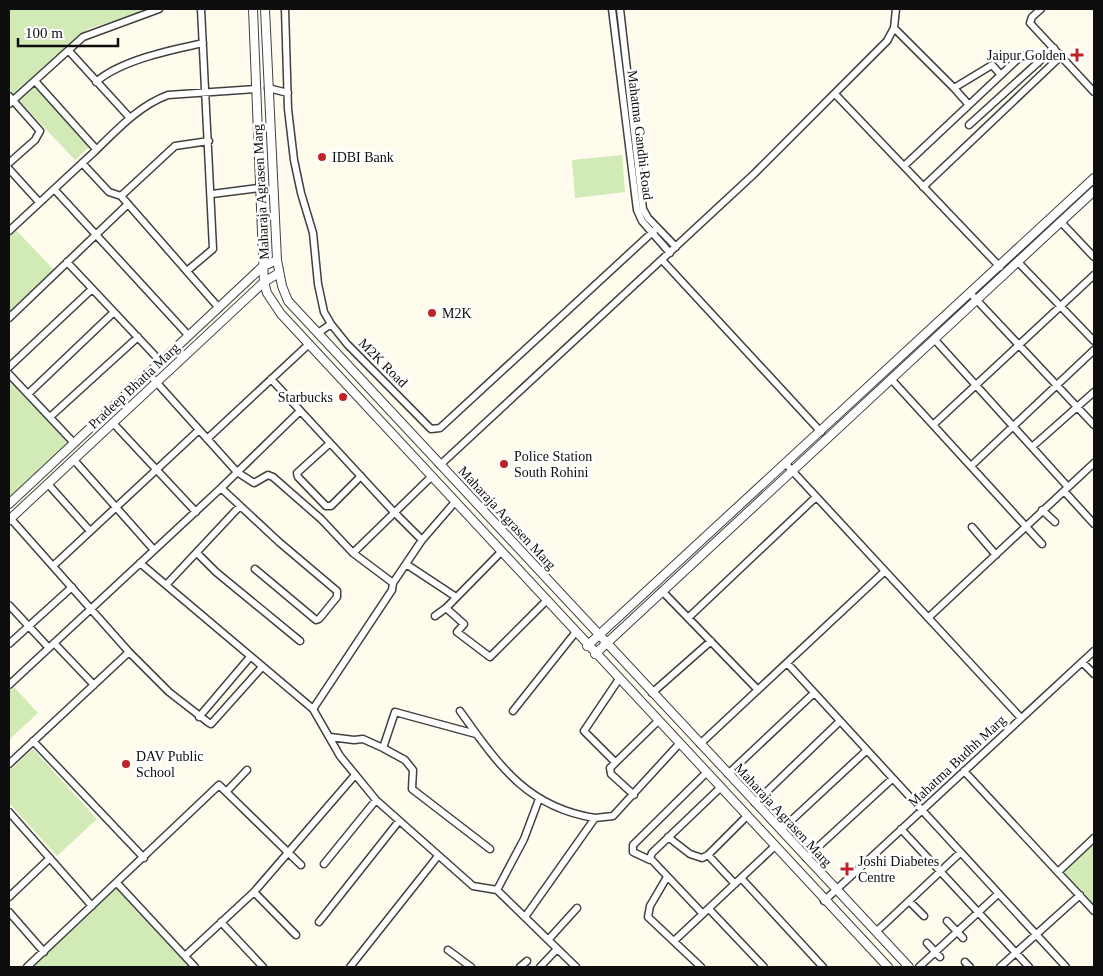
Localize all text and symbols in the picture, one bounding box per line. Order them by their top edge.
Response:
scale bar [18,15,118,47]
text: 100 m [25,25,63,41]
place label: Jaipur Golden [987,48,1066,63]
marker: Jaipur Golden [1070,48,1084,62]
street label: Mahatma Gandhi Road [625,69,655,201]
street label: Maharaja Agrasen Marg [250,124,272,260]
place label: IDBI Bank [332,150,394,165]
marker: IDBI Bank [316,151,328,163]
place label: M2K [442,306,472,321]
marker: M2K [426,307,438,319]
street label: M2K Road [356,336,410,390]
street label: Pradeep Bhatia Marg [85,340,183,432]
place label: Starbucks [278,390,333,405]
marker: Starbucks [337,391,349,403]
place label: Police Station South Rohini [514,449,592,480]
marker: Police Station South Rohini [498,458,510,470]
street label: Maharaja Agrasen Marg [455,463,559,573]
street label: Mahatma Budhh Marg [905,712,1009,810]
place label: DAV Public School [136,749,204,780]
marker: DAV Public School [120,758,132,770]
street label: Maharaja Agrasen Marg [731,760,835,870]
place label: Joshi Diabetes Centre [858,854,939,885]
marker: Joshi Diabetes Centre [840,862,854,876]

